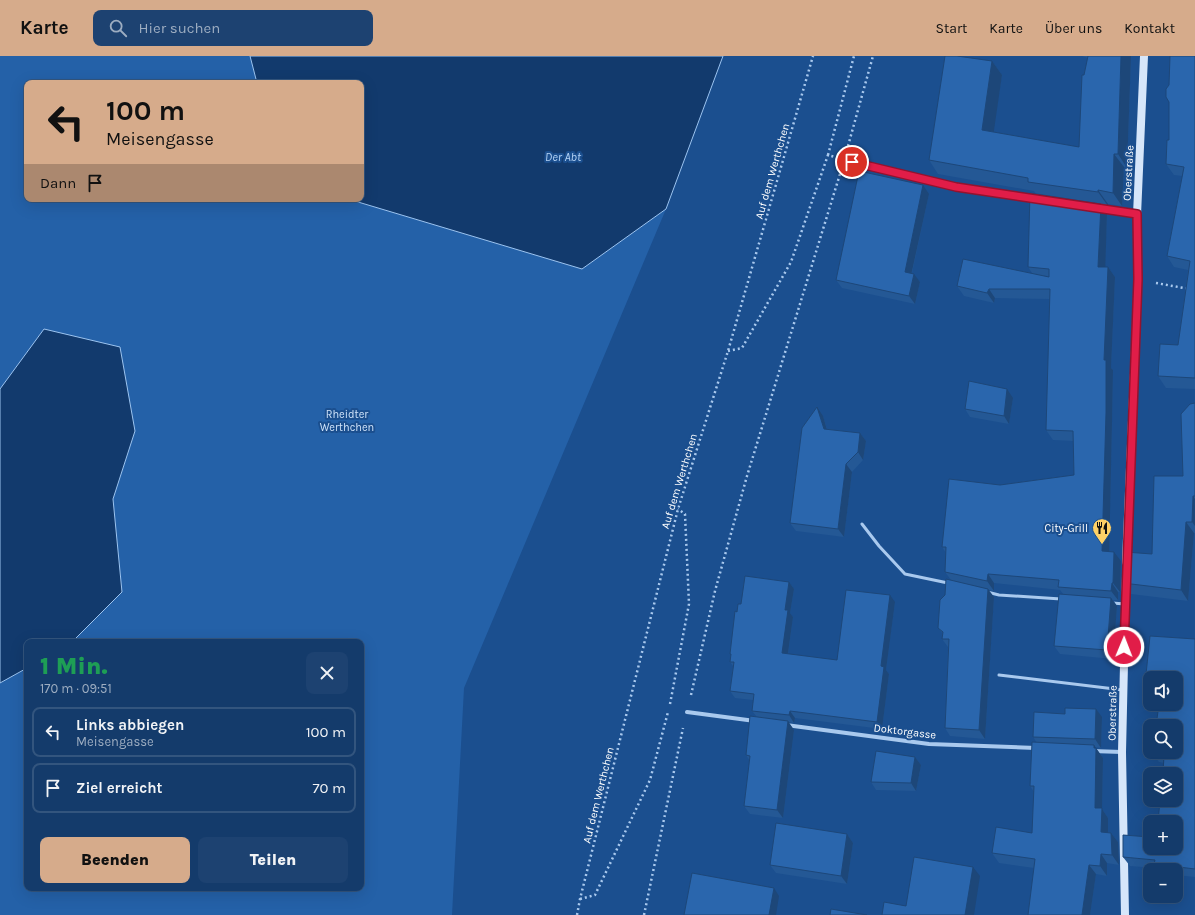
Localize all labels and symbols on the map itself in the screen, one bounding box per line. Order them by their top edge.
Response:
street label: Auf dem Werthchen [753,122,792,220]
pin [835,145,869,179]
street label: Oberstraße [1121,145,1136,201]
water label: Der Abt [545,150,582,164]
park label: Rheidter Werthchen [320,408,374,434]
street label: Auf dem Werthchen [659,432,700,530]
restaurant icon: City-Grill [1091,517,1113,545]
place label: City-Grill [1044,522,1088,535]
position arrow [1103,626,1145,668]
street label: Oberstraße [1106,685,1119,741]
street label: Doktorgasse [873,721,937,742]
street label: Auf dem Werthchen [580,746,617,845]

